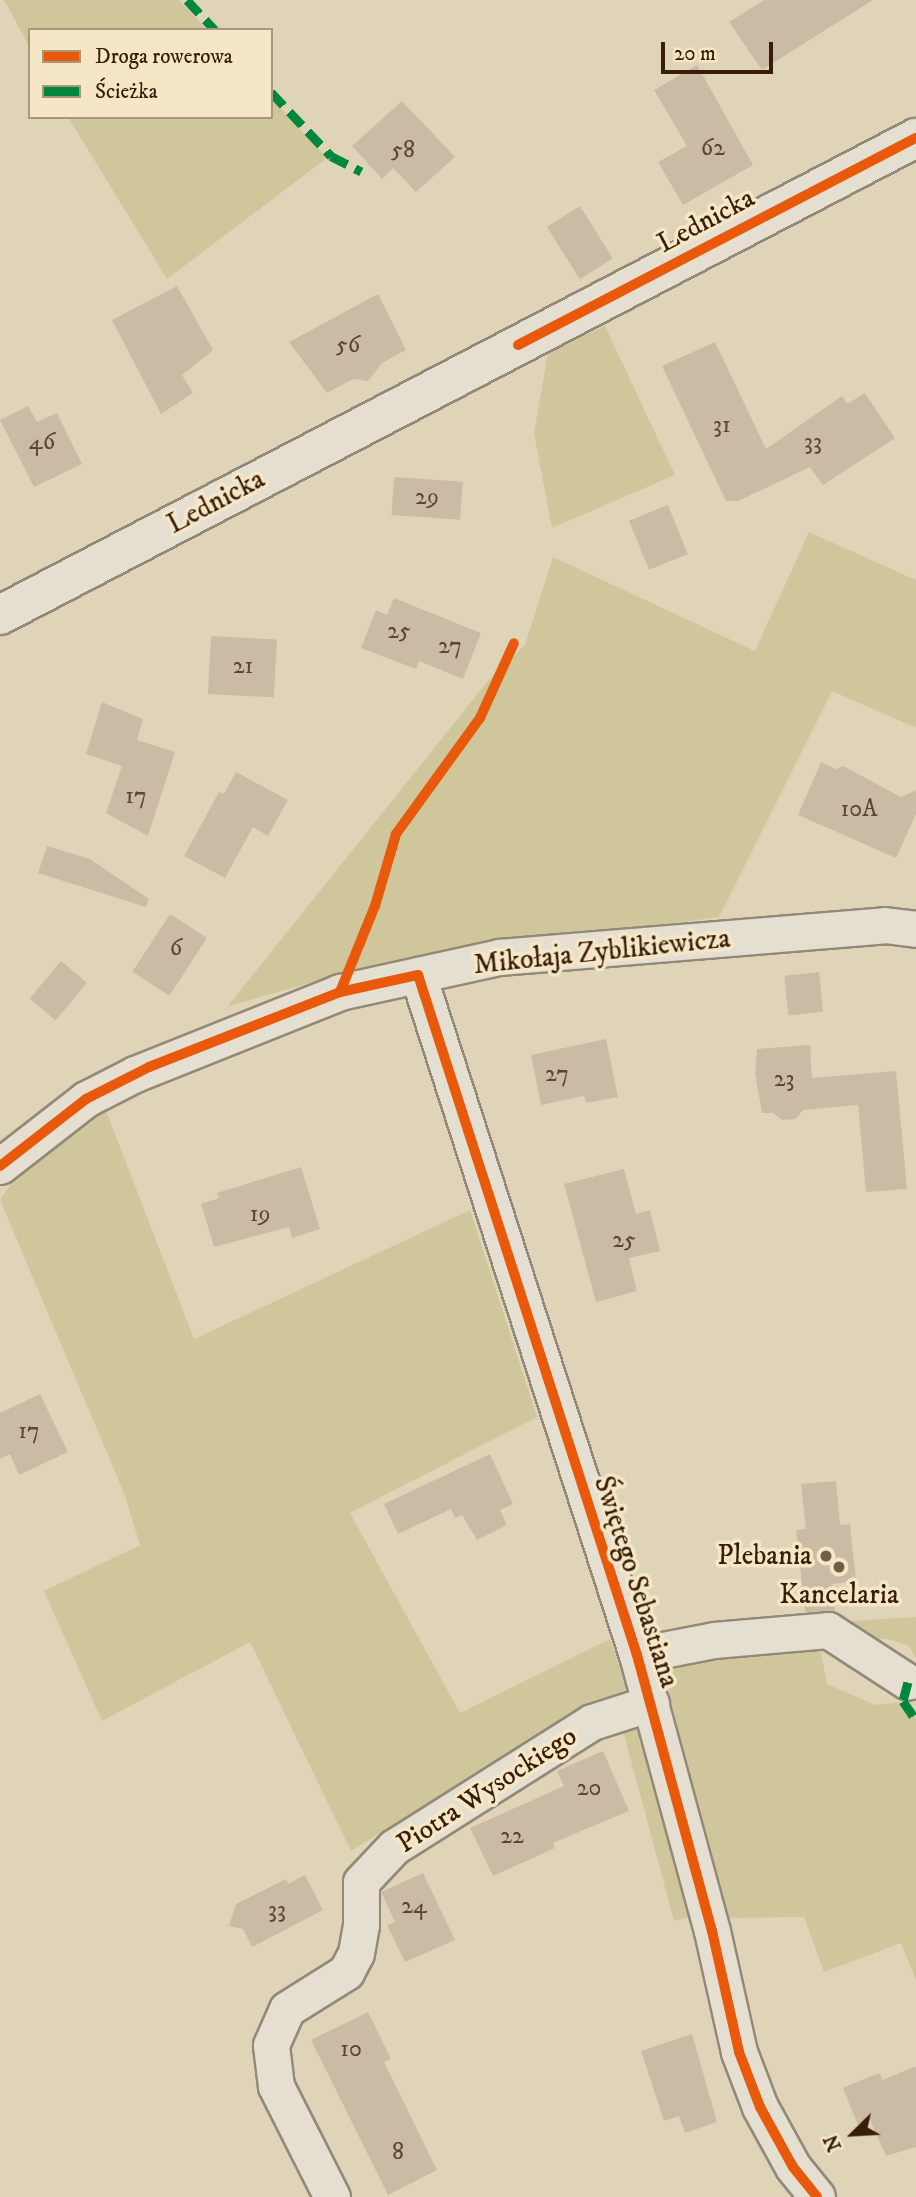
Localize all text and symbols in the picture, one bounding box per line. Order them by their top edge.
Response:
legend [28,28,273,119]
scale bar [664,28,776,72]
text: 20 m [674,41,716,67]
text: Droga rowerowa [95,44,233,70]
text: Ścieżka [95,79,158,105]
house number: 62 [701,135,725,163]
house number: 58 [391,137,415,165]
street label: Lednicka [652,181,760,261]
house number: 56 [336,332,360,360]
house number: 31 [713,412,731,440]
house number: 46 [29,429,55,457]
house number: 33 [804,429,822,457]
street label: Lednicka [162,462,270,542]
house number: 29 [415,484,439,512]
house number: 25 [387,618,411,646]
house number: 27 [438,633,462,661]
house number: 21 [233,653,253,681]
house number: 17 [125,783,147,811]
house number: 10A [841,796,877,824]
street label: Mikołaja Zyblikiewicza [472,922,732,982]
house number: 6 [170,935,182,963]
house number: 27 [545,1061,569,1089]
house number: 23 [774,1066,794,1094]
house number: 19 [250,1201,270,1229]
house number: 25 [612,1227,636,1255]
house number: 17 [18,1418,40,1446]
street label: Świętego Sebastiana [586,1472,686,1692]
place label: Plebania [717,1539,812,1573]
marker: Plebania [818,1548,834,1564]
marker: Kancelaria [831,1559,847,1575]
place label: Kancelaria [779,1578,899,1612]
street label: Piotra Wysockiego [391,1719,583,1861]
house number: 20 [577,1775,601,1803]
house number: 22 [500,1823,524,1851]
house number: 24 [401,1893,427,1921]
house number: 33 [268,1897,286,1925]
house number: 10 [340,2036,362,2064]
north arrow [818,2099,888,2169]
text: N [820,2131,847,2155]
house number: 8 [392,2139,404,2167]

